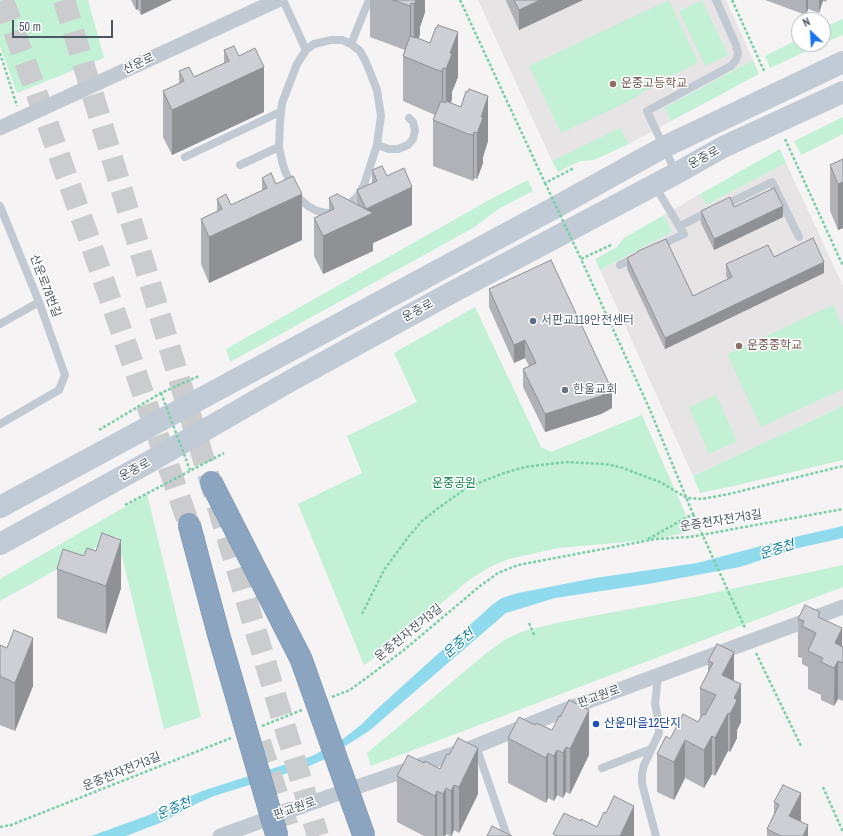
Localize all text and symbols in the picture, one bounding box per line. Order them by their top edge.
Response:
scale bar [14,12,115,38]
north arrow [791,12,831,52]
text: N [800,14,812,30]
text: 50 m [19,19,41,35]
street label: 산운로 [121,50,157,78]
place label: 운중고등학교 [621,77,687,91]
marker: 운중고등학교 [608,79,618,89]
street label: 운중로 [686,144,722,172]
street label: 산운로78번길 [26,253,64,319]
street label: 운중로 [400,297,436,325]
place label: 서판교119안전센터 [541,314,634,328]
marker: 서판교119안전센터 [528,316,538,326]
place label: 운중중학교 [747,339,802,353]
marker: 운중중학교 [734,341,744,351]
place label: 한울교회 [573,383,617,397]
marker: 한울교회 [560,385,570,395]
street label: 운중로 [117,456,153,484]
park label: 운중공원 [432,477,476,491]
street label: 운중천자전거3길 [679,507,763,535]
water label: 운중천 [758,537,796,563]
street label: 운중천자전거3길 [372,601,446,665]
water label: 운중천 [440,626,478,662]
street label: 판교원로 [576,683,622,711]
place label: 산운마을12단지 [604,717,681,731]
marker: 산운마을12단지 [591,719,601,729]
street label: 운중천자전거3길 [81,750,163,794]
water label: 운중천 [154,795,194,823]
street label: 판교원로 [272,795,318,823]

